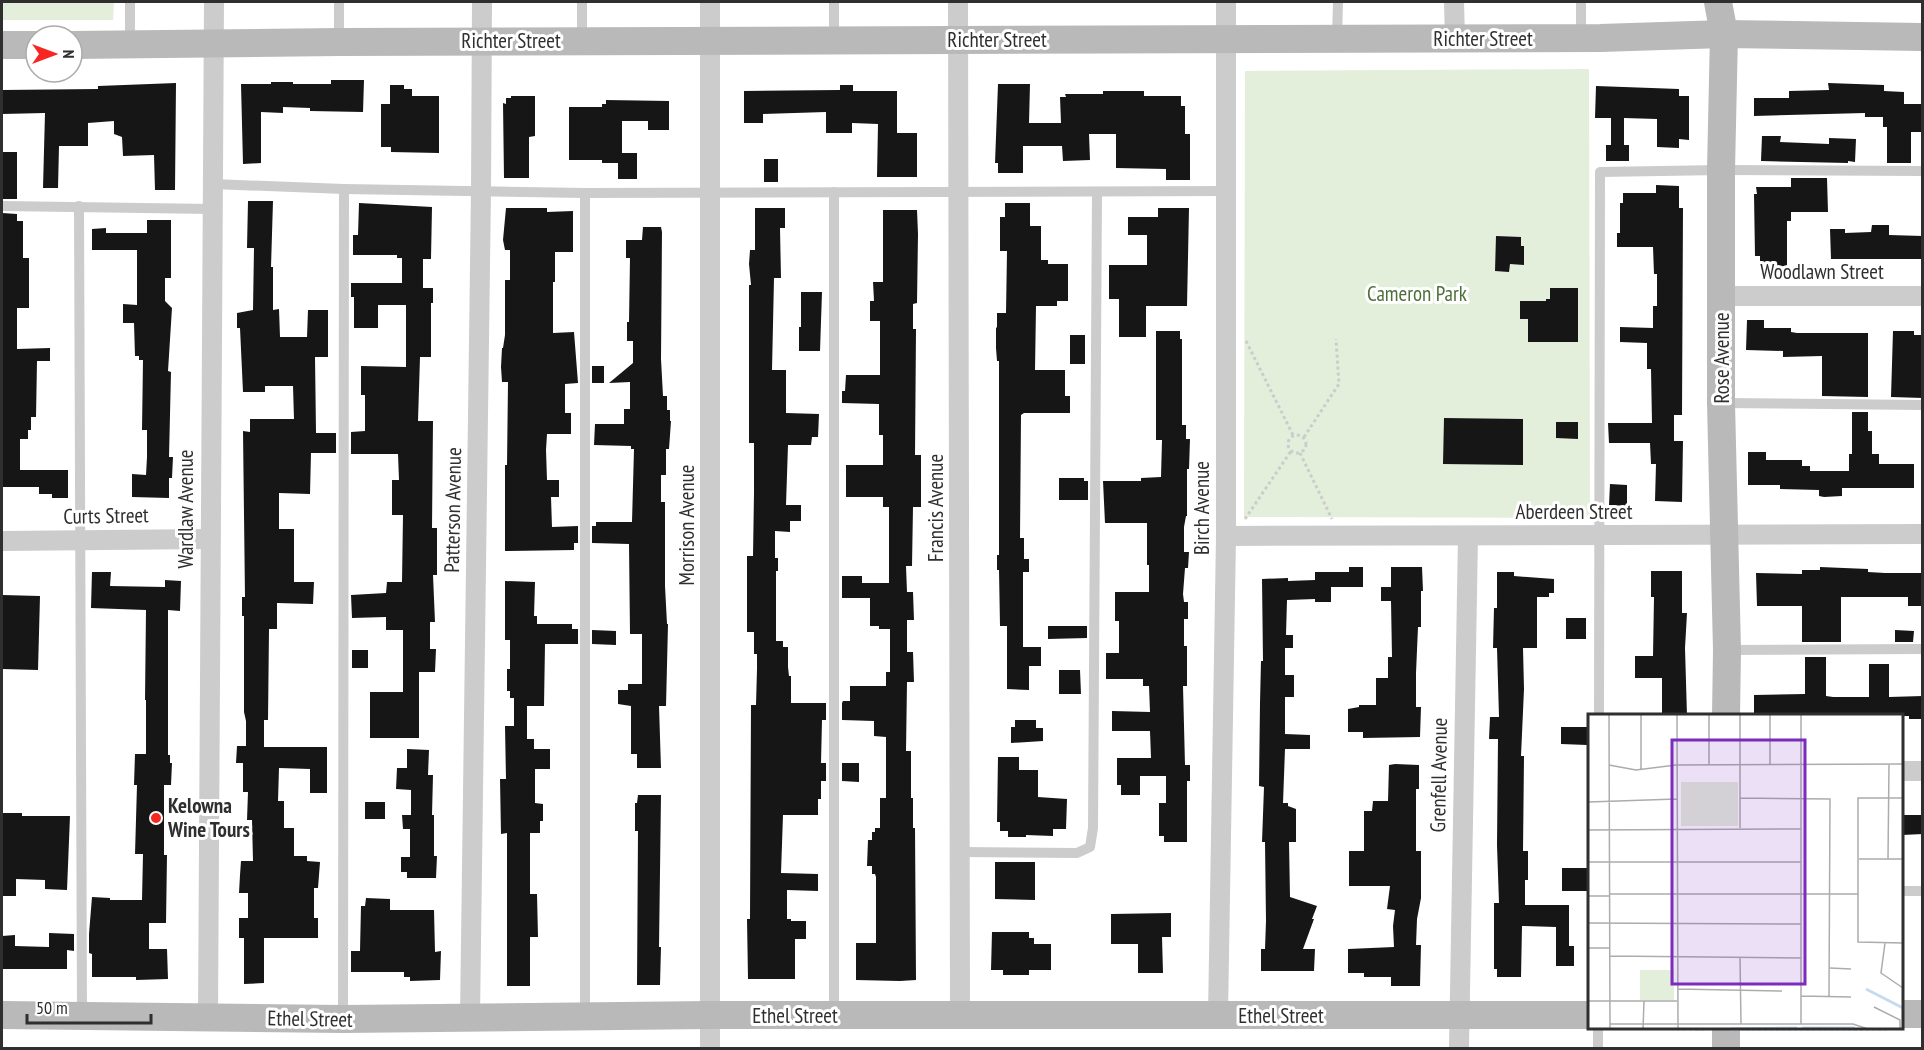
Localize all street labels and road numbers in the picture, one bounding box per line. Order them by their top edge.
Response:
street label: Richter Street [1433,25,1533,52]
street label: Richter Street [947,26,1047,53]
street label: Richter Street [461,27,561,54]
street label: Woodlawn Street [1760,258,1884,285]
street label: Rose Avenue [1708,312,1735,404]
street label: Patterson Avenue [438,447,467,573]
street label: Wardlaw Avenue [172,450,199,568]
street label: Francis Avenue [922,454,949,562]
street label: Birch Avenue [1188,461,1215,555]
street label: Morrison Avenue [673,465,700,585]
street label: Aberdeen Street [1516,498,1633,525]
street label: Curts Street [63,501,149,530]
street label: Grenfell Avenue [1424,717,1453,833]
street label: Ethel Street [752,1002,838,1029]
street label: Ethel Street [1238,1002,1324,1029]
street label: Ethel Street [267,1004,353,1033]

